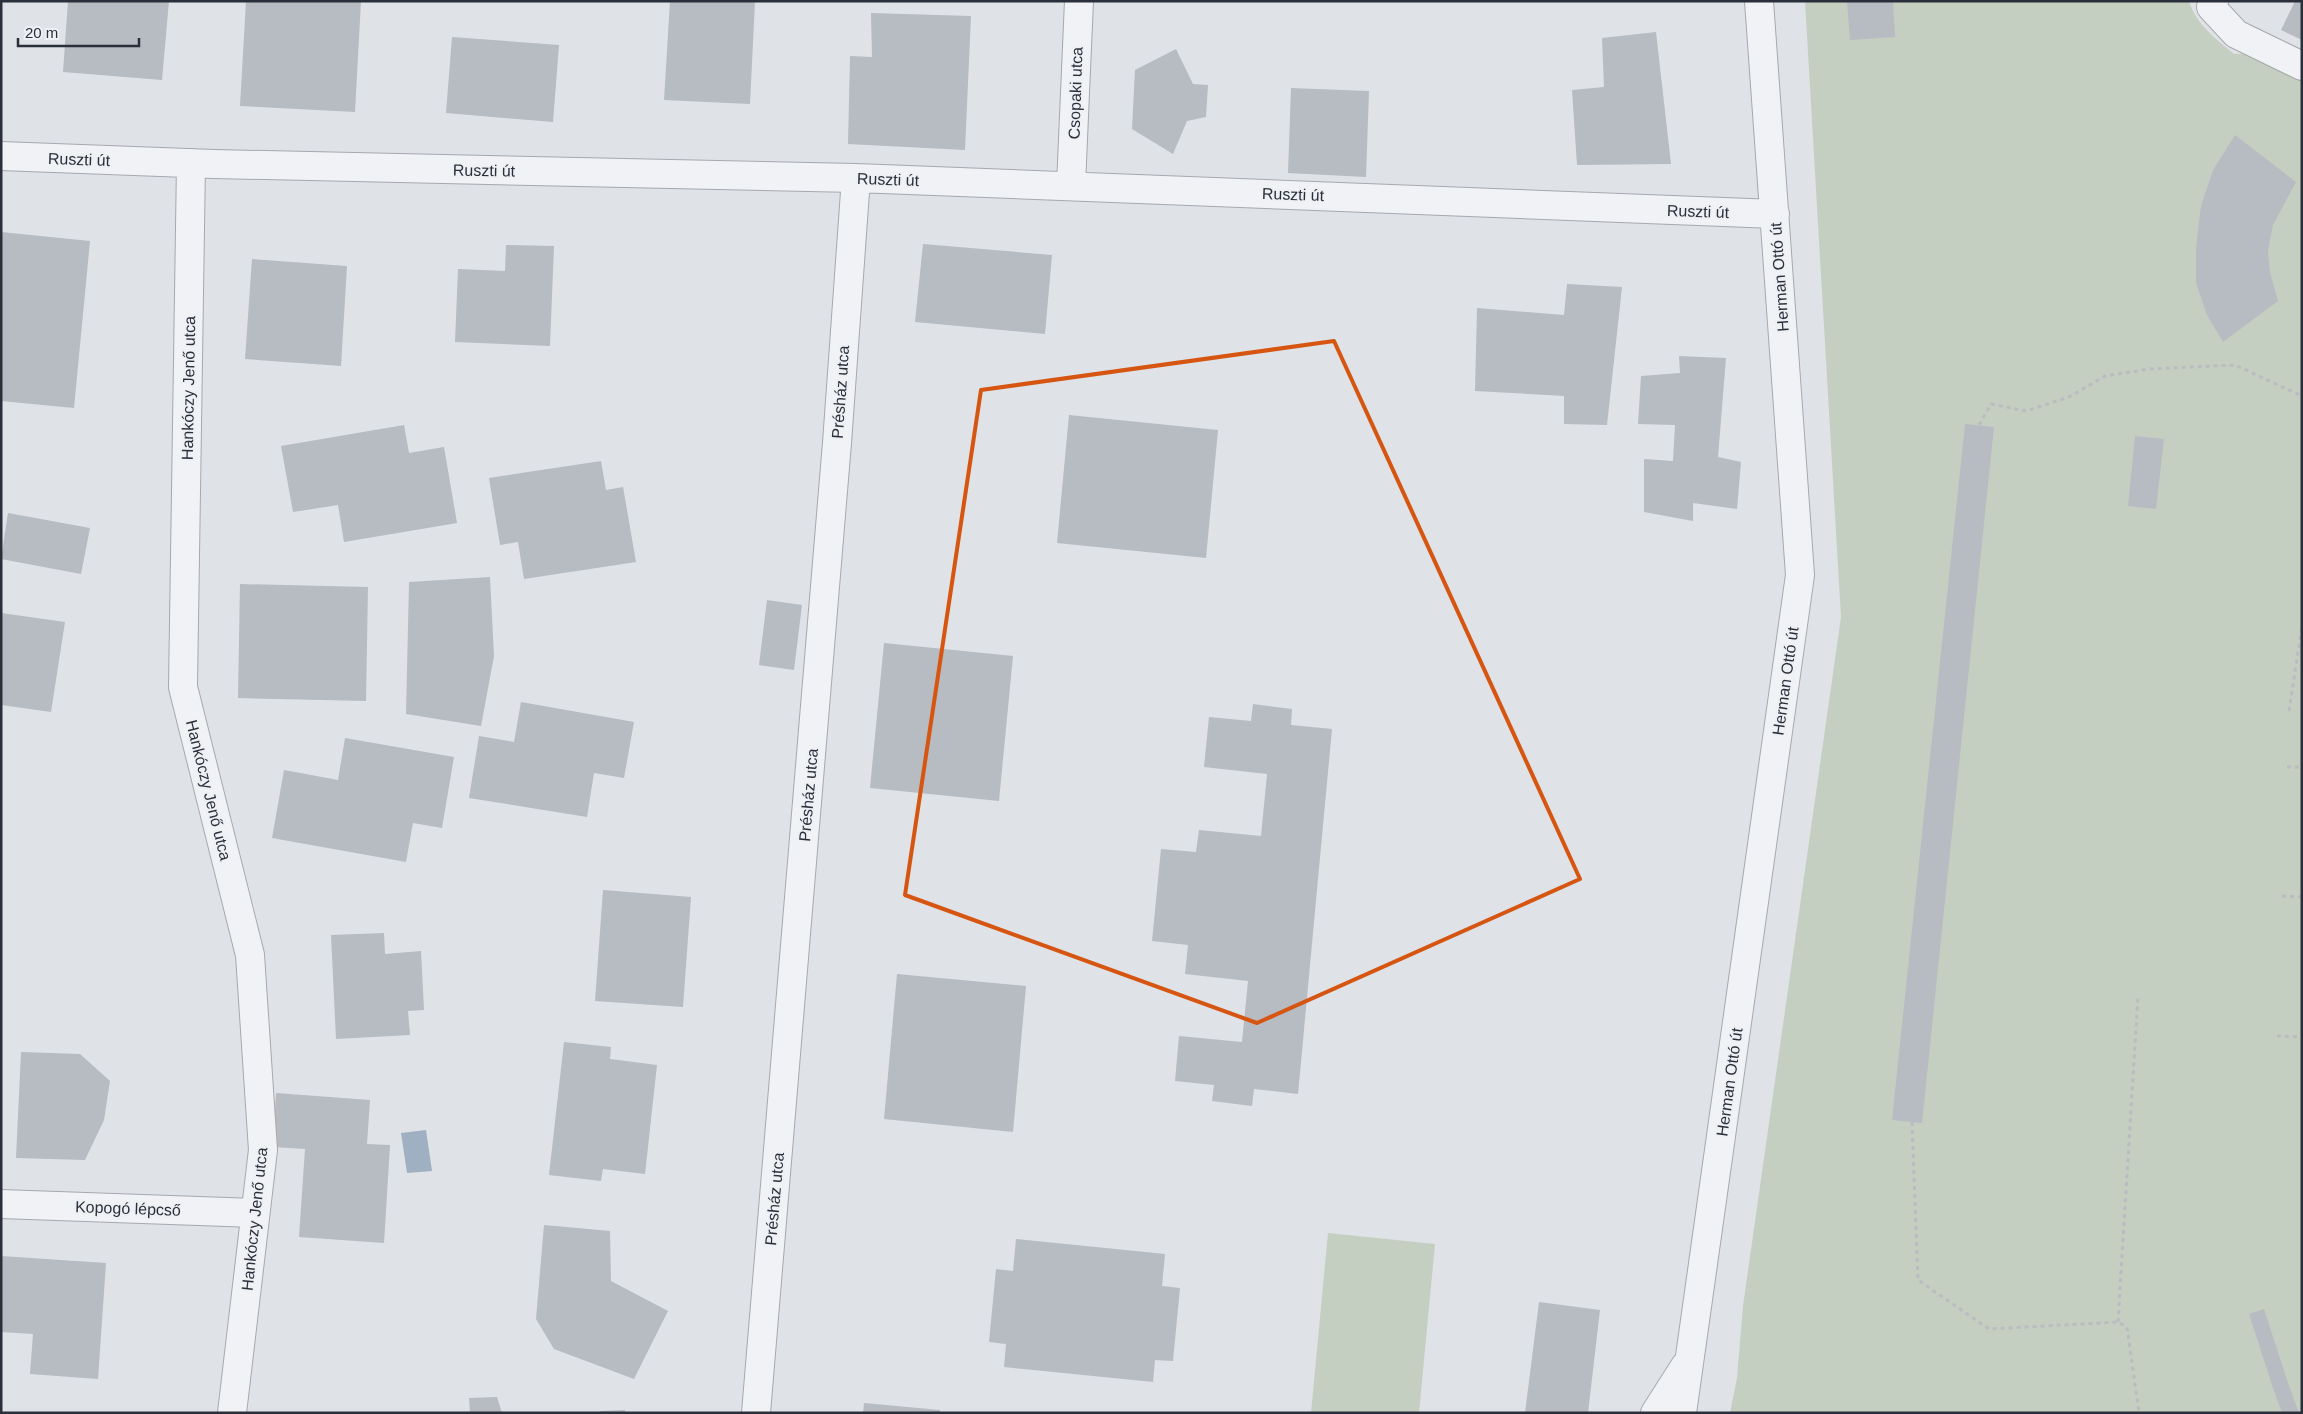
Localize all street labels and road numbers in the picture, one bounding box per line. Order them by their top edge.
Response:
street label: Csopaki utca [1065,46,1086,140]
street label: Ruszti út [48,150,111,169]
street label: Ruszti út [453,161,516,180]
street label: Ruszti út [857,170,920,189]
street label: Ruszti út [1262,185,1325,204]
street label: Ruszti út [1667,202,1730,221]
street label: Herman Ottó út [1767,221,1792,332]
street label: Hankóczy Jenő utca [179,316,198,460]
street label: Présház utca [829,345,852,439]
street label: Herman Ottó út [1769,625,1802,736]
street label: Hankóczy Jenő utca [183,718,234,862]
street label: Présház utca [796,748,821,842]
street label: Herman Ottó út [1713,1026,1746,1137]
street label: Hankóczy Jenő utca [239,1146,270,1292]
street label: Présház utca [762,1152,787,1246]
street label: Kopogó lépcső [75,1198,181,1219]

